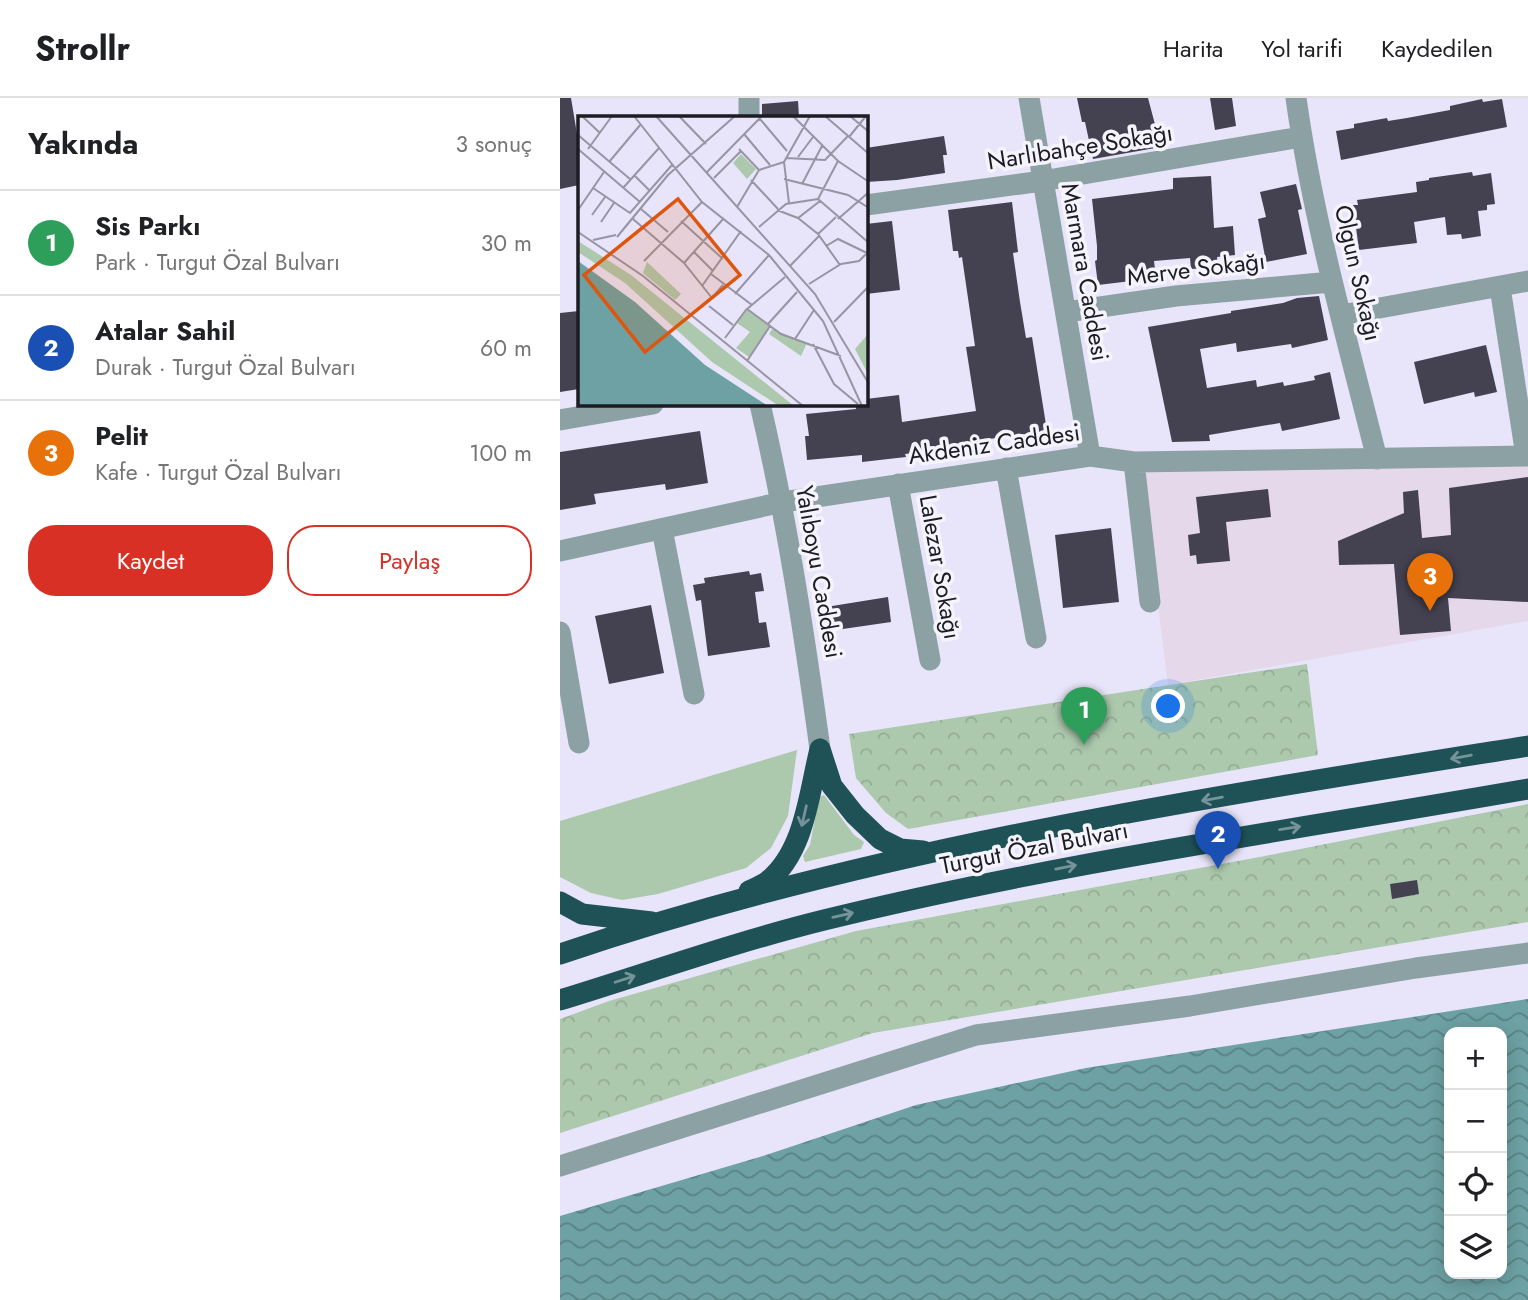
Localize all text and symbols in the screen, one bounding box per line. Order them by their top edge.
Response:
text: Strollr [35,25,130,72]
text: Harita [1163,31,1223,66]
text: Yol tarifi [1261,31,1343,66]
text: Kaydedilen [1381,31,1493,66]
street label: Narlıbahçe Sokağı [985,115,1175,178]
inset map [578,116,868,406]
text: Yakında [28,122,139,165]
text: 3 sonuç [456,127,532,161]
street label: Marmara Caddesi [1053,180,1118,364]
street label: Olgun Sokağı [1326,201,1391,344]
text: Sis Parkı [95,207,200,245]
text: 1 [45,226,57,260]
text: 30 m [481,226,532,260]
street label: Merve Sokağı [1125,243,1267,294]
text: Park · Turgut Özal Bulvarı [95,245,340,279]
text: Atalar Sahil [95,312,235,350]
text: 2 [43,331,59,365]
text: 60 m [480,331,532,365]
text: Durak · Turgut Özal Bulvarı [95,350,356,384]
street label: Akdeniz Caddesi [906,414,1082,473]
text: Pelit [95,417,148,455]
text: 3 [44,436,58,470]
text: 100 m [469,436,532,470]
text: Kafe · Turgut Özal Bulvarı [95,455,342,489]
street label: Yalıboyu Caddesi [787,483,852,661]
street label: Lalezar Sokağı [911,492,970,642]
button: Kaydet [28,525,273,596]
button: Paylaş [287,525,532,596]
pin: 3 [1407,553,1453,611]
pin: 1 [1061,687,1107,745]
your location [1151,689,1185,723]
one-way arrow [1450,751,1473,764]
one-way arrow [1201,792,1224,806]
one-way arrow [797,804,810,827]
pin: 2 [1195,811,1241,869]
street label: Turgut Özal Bulvarı [937,812,1131,883]
one-way arrow [1278,821,1301,834]
one-way arrow [1054,860,1077,873]
one-way arrow [831,908,854,922]
one-way arrow [614,972,636,985]
map controls [1444,1027,1507,1279]
button: + [1444,1027,1507,1090]
button: − [1444,1090,1507,1153]
button: locate [1444,1153,1507,1216]
button: layers [1444,1216,1507,1279]

